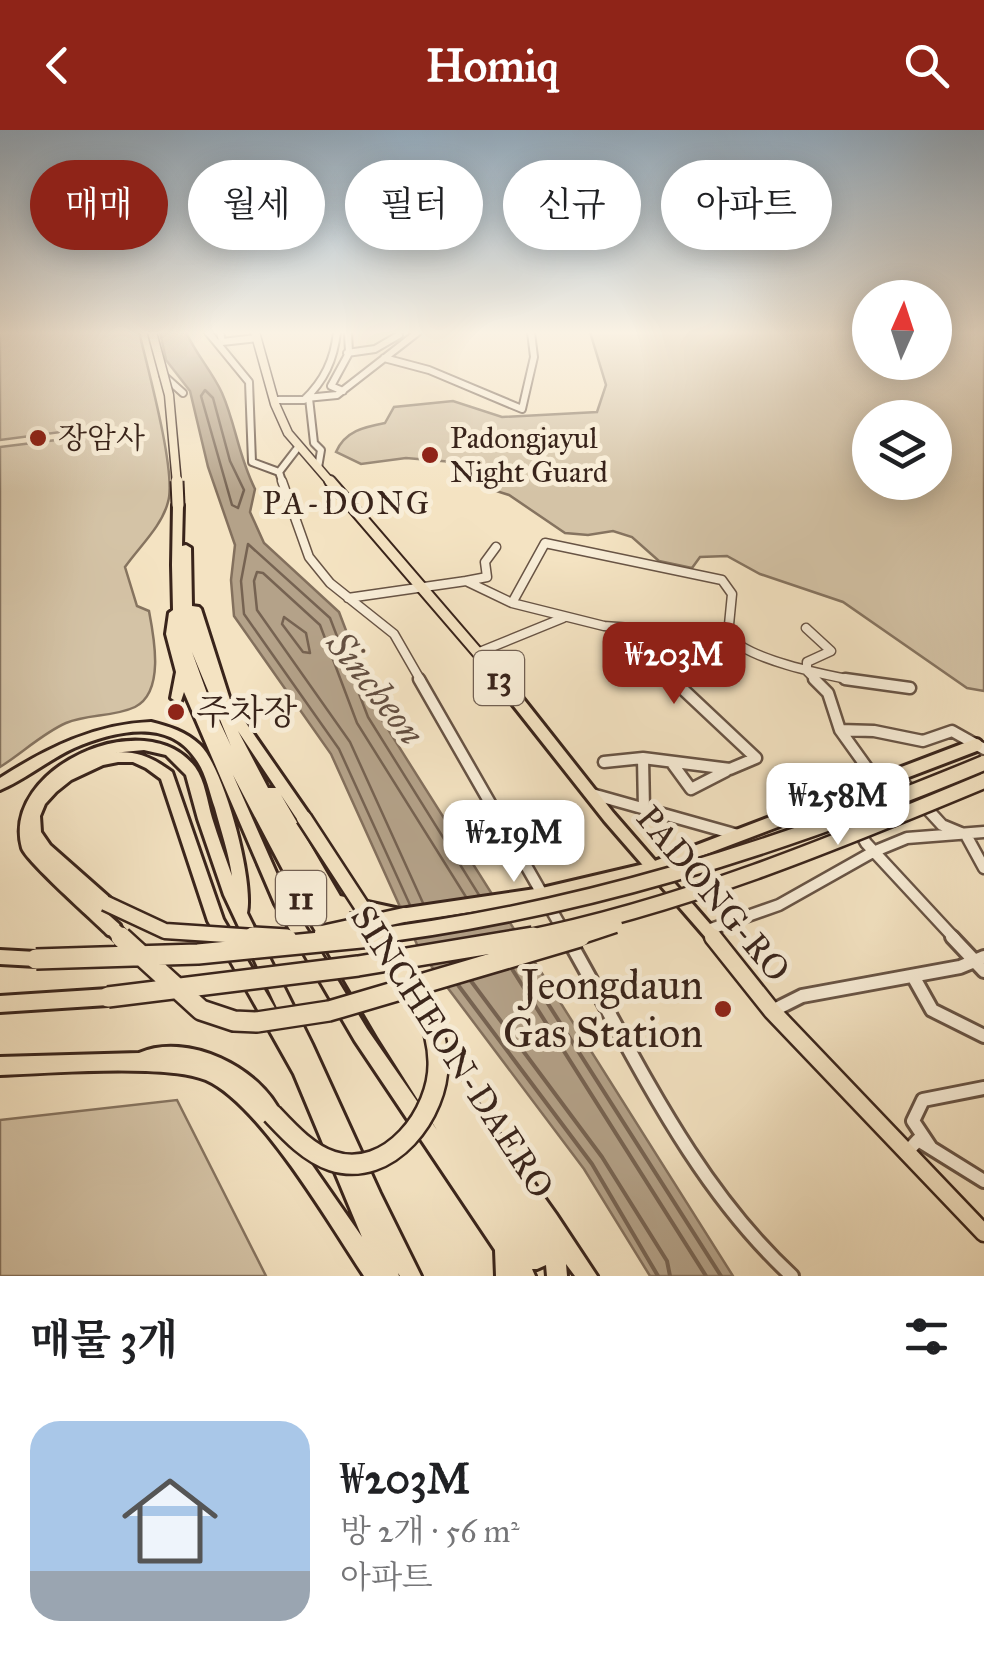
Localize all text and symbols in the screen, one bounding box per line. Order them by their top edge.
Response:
icon: back [30,38,85,93]
text: Homiq [426,38,558,93]
icon: search [899,38,954,93]
chip: 매매 [30,160,168,250]
chip: 월세 [188,160,325,250]
chip: 필터 [345,160,483,250]
chip: 신규 [503,160,641,250]
chip: 아파트 [661,160,832,250]
north arrow [852,280,952,380]
map controls [852,280,952,500]
button: layers [852,400,952,500]
place label: 장암사 [58,420,145,456]
place label: Padongjayul Night Guard [450,420,608,490]
marker: 장암사 [27,427,49,449]
marker: Padongjayul Night Guard [419,444,441,466]
district label: PA-DONG [262,484,432,523]
water label: Sincheon [317,621,435,754]
pin: ₩203M [604,622,744,707]
text: ₩203M [624,635,724,674]
road number: 13 [474,651,524,705]
place label: 주차장 [196,691,298,734]
marker: 주차장 [165,701,187,723]
pin: ₩258M [768,763,908,848]
text: ₩258M [788,776,888,815]
street label: PADONG-RO [627,797,799,991]
pin: ₩219M [444,800,584,885]
text: ₩219M [465,813,563,852]
road number: 11 [276,871,326,925]
street label: SINCHEON-DAERO [341,898,563,1206]
place label: Jeongdaun Gas Station [503,959,703,1059]
marker: Jeongdaun Gas Station [712,998,734,1020]
icon: filters [899,1309,954,1364]
text: 매물 3개 [30,1314,178,1366]
text: ₩203M [340,1453,470,1505]
icon: home [110,1461,230,1581]
text: 방 2개 · 56 m² [340,1512,520,1551]
text: 아파트 [340,1558,433,1597]

